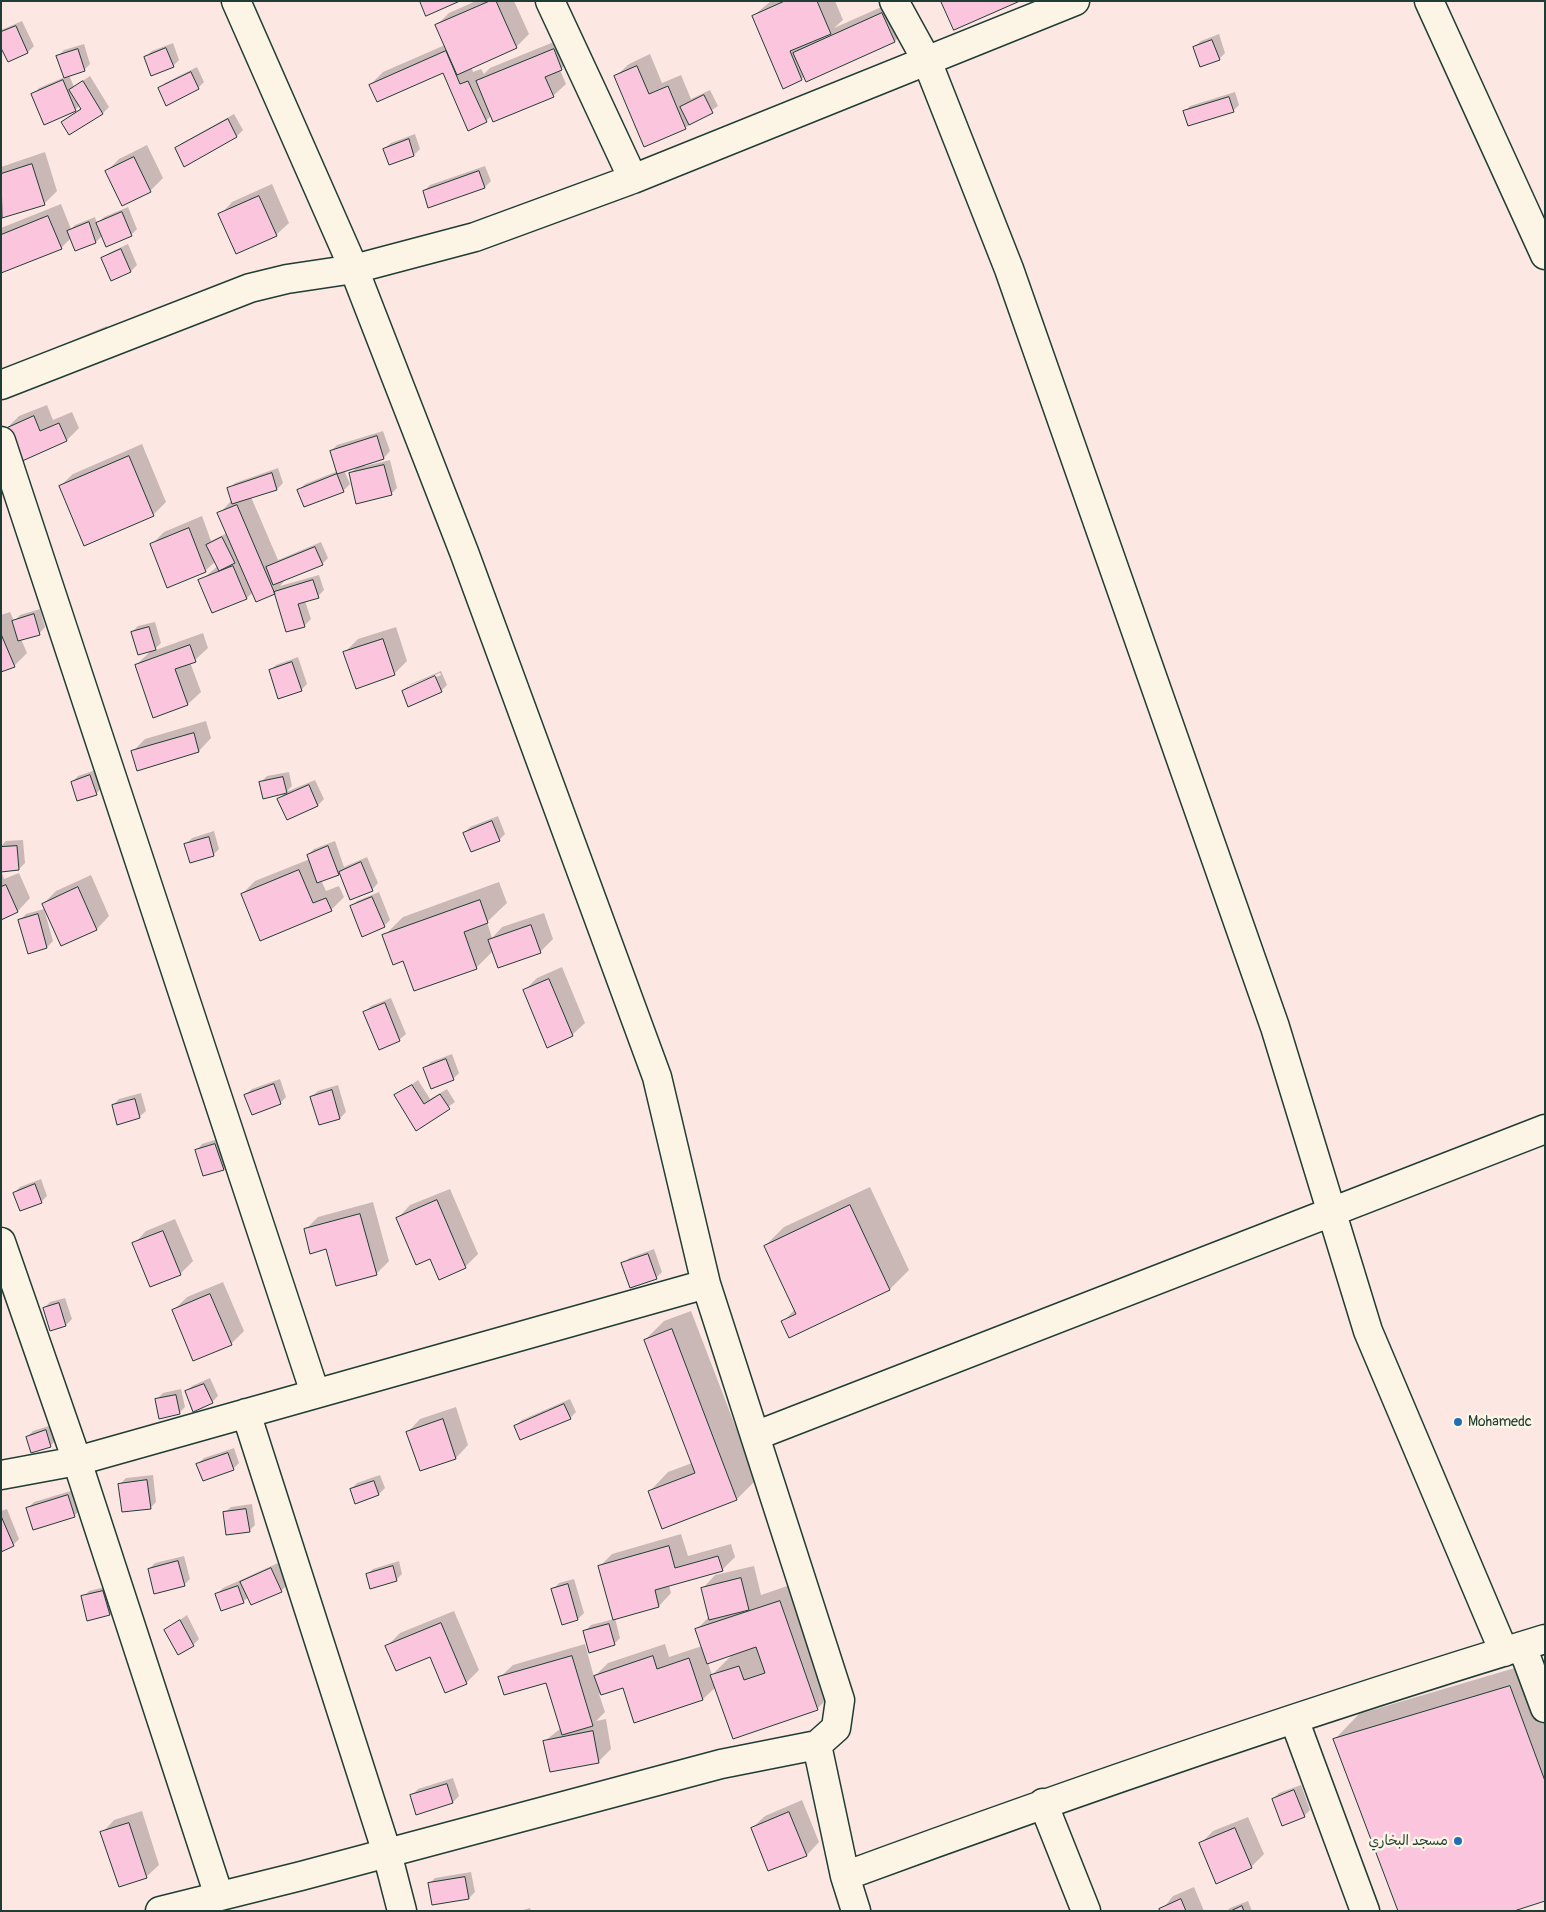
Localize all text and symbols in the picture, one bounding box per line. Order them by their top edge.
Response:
place label: Mohamedc [1468,1414,1532,1430]
marker: Mohamedc [1452,1416,1464,1428]
place label: مسجد البخاري [1369,1833,1448,1849]
marker: مسجد البخاري [1452,1835,1464,1847]

